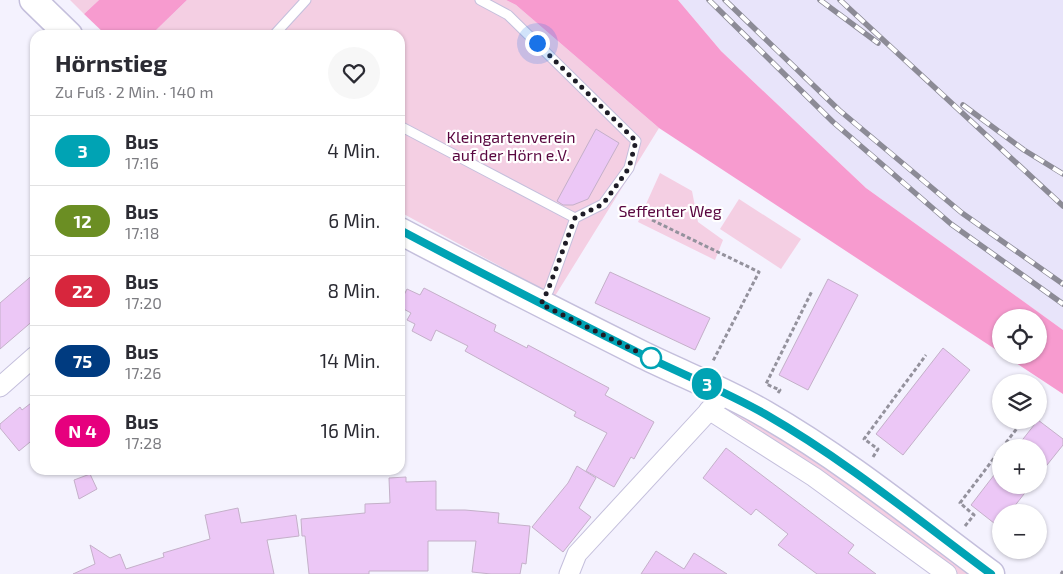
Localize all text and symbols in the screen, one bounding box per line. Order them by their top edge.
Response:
your location [525,31,550,56]
button: heart [328,47,380,99]
text: Hörnstieg [55,48,167,77]
text: Zu Fuß · 2 Min. · 140 m [55,82,214,101]
park label: Kleingartenverein auf der Hörn e.V. [446,127,576,164]
text: Bus [125,130,159,153]
text: 4 Min. [327,139,380,162]
text: 3 [77,140,88,162]
text: 17:16 [125,153,159,172]
text: Bus [125,200,159,223]
park label: Seffenter Weg [618,201,722,220]
text: 6 Min. [328,209,380,232]
text: 12 [73,210,92,232]
text: 17:18 [125,223,159,242]
text: Bus [125,270,159,293]
text: 8 Min. [327,279,380,302]
text: 22 [72,280,93,302]
text: 17:20 [125,293,162,312]
map controls [992,309,1047,559]
button: locate [992,309,1047,364]
text: Bus [125,340,159,363]
unlabelled marker [640,347,662,369]
text: 14 Min. [320,349,380,372]
text: 75 [73,350,92,372]
text: 17:26 [125,363,161,382]
line badge: 3 [691,368,723,400]
text: 3 [702,373,712,395]
button: layers [992,374,1047,429]
text: Bus [125,410,159,433]
text: 16 Min. [321,419,380,442]
text: N 4 [68,420,97,442]
text: 17:28 [125,433,162,452]
button: + [992,439,1047,494]
button: − [992,504,1047,559]

